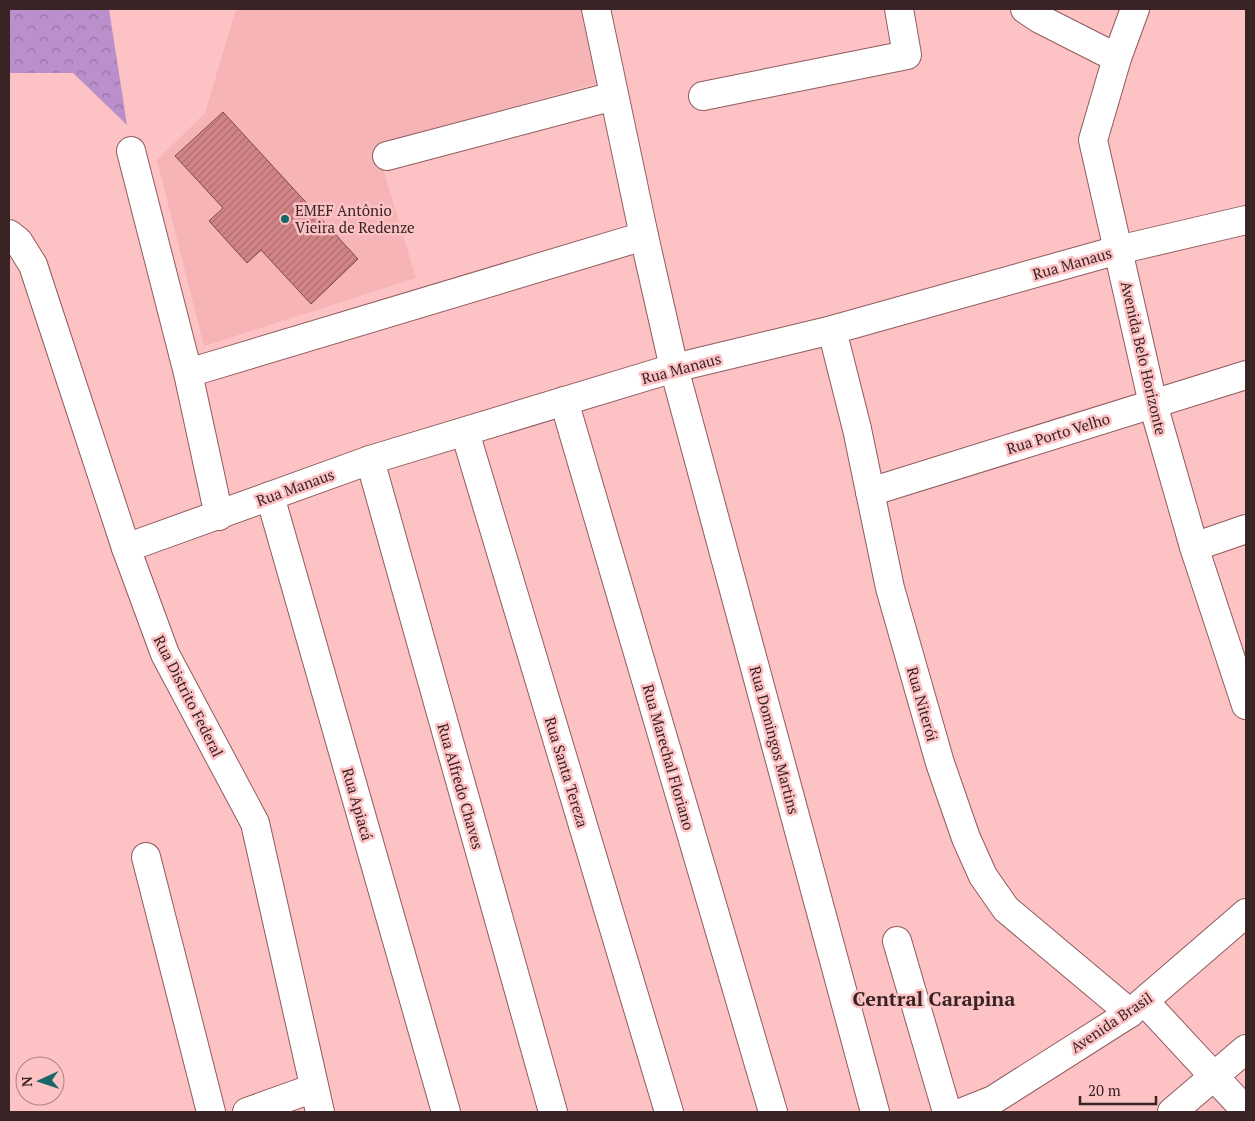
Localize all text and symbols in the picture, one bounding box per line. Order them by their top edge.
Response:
place label: EMEF Antônio Vieira de Redenze [295,200,415,237]
marker: EMEF Antônio Vieira de Redenze [279,213,291,225]
street label: Rua Manaus [1030,242,1114,284]
street label: Avenida Belo Horizonte [1117,279,1171,437]
street label: Rua Manaus [639,348,723,388]
street label: Rua Porto Velho [1004,408,1112,458]
street label: Rua Manaus [253,464,337,510]
street label: Rua Distrito Federal [150,632,228,760]
street label: Rua Domingos Martins [746,664,804,816]
street label: Rua Niterói [903,664,943,744]
street label: Rua Marechal Floriano [639,682,699,832]
street label: Rua Santa Tereza [541,714,593,830]
street label: Rua Alfredo Chaves [433,721,489,851]
street label: Rua Apiacá [338,765,378,843]
district label: Central Carapina [853,985,1015,1012]
street label: Avenida Brasil [1066,987,1156,1057]
north arrow [15,1056,65,1106]
scale bar [1080,1074,1156,1106]
text: N [17,1076,36,1088]
text: 20 m [1088,1080,1121,1100]

